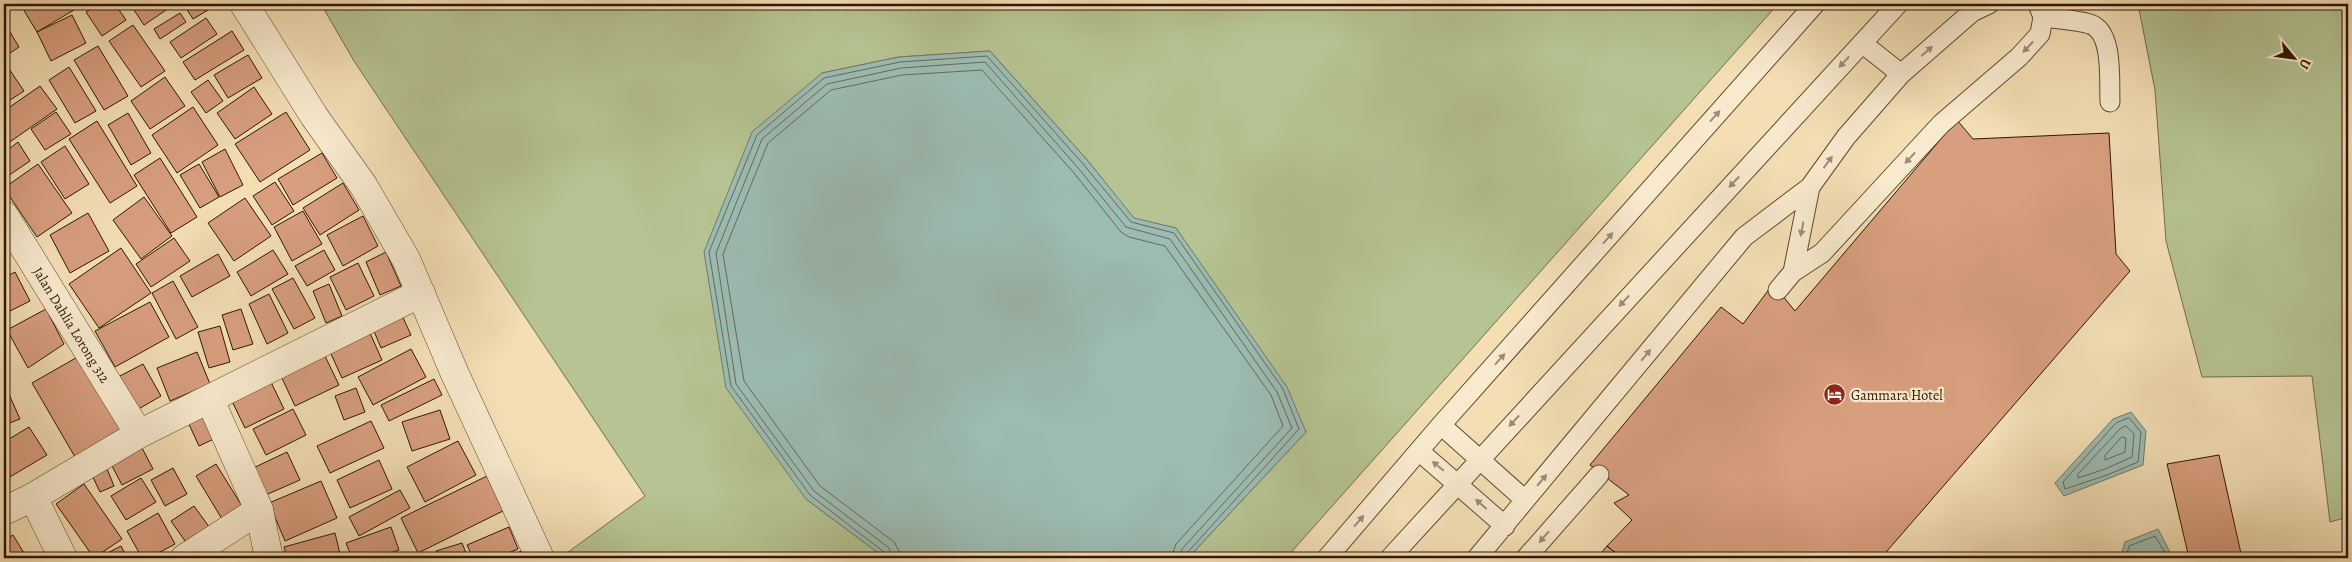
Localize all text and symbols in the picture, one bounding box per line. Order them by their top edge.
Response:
north arrow [2270,32,2320,82]
one-way arrow [2023,40,2035,52]
one-way arrow [1921,45,1934,56]
text: U [2294,55,2315,73]
one-way arrow [1838,56,1850,68]
one-way arrow [1710,110,1721,123]
one-way arrow [1904,151,1916,163]
one-way arrow [1823,155,1833,169]
one-way arrow [1728,175,1740,187]
one-way arrow [1798,222,1806,237]
one-way arrow [1602,231,1613,244]
street label: Jalan Dahlia Lorong 312 [29,263,115,387]
one-way arrow [1618,295,1630,307]
one-way arrow [1640,349,1651,362]
one-way arrow [1494,353,1505,366]
hotel icon: Gammara Hotel [1823,383,1847,407]
place label: Gammara Hotel [1851,386,1943,405]
one-way arrow [1509,415,1520,428]
one-way arrow [1432,461,1445,472]
one-way arrow [1536,474,1547,487]
one-way arrow [1476,498,1488,510]
one-way arrow [1353,515,1364,528]
one-way arrow [1538,531,1550,543]

